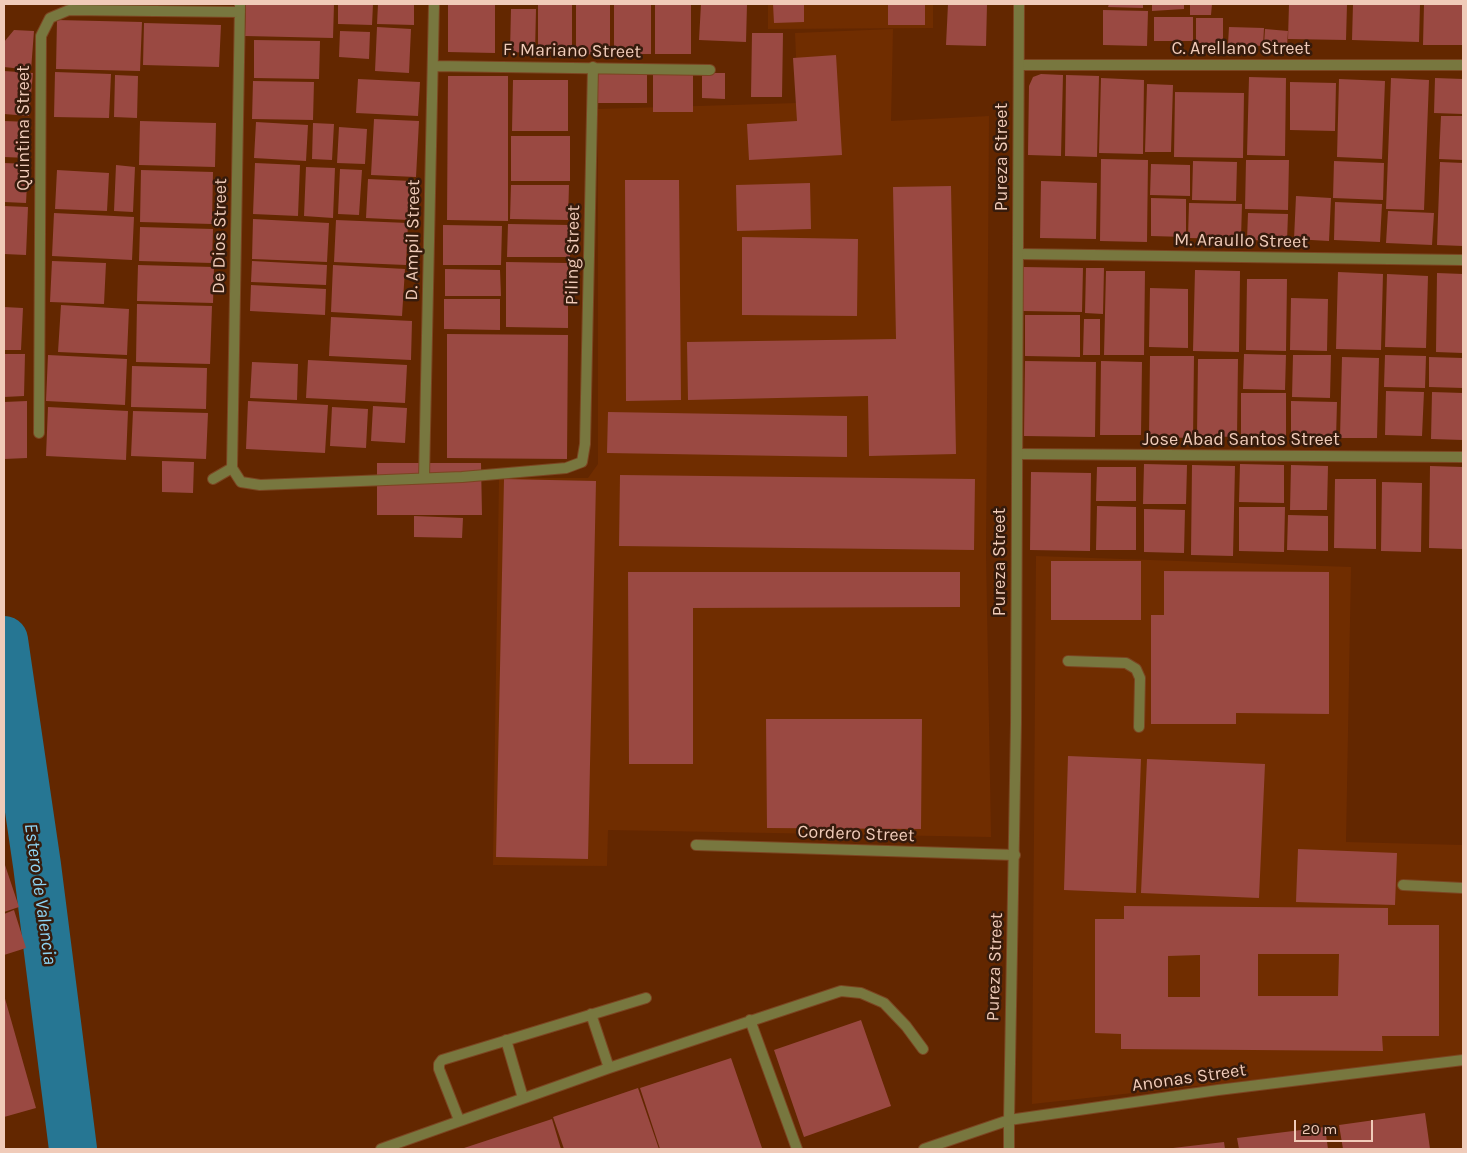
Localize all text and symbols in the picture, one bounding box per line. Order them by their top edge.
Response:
street label: C. Arellano Street [1172,38,1310,60]
street label: F. Mariano Street [503,39,641,63]
street label: Quintina Street [13,65,35,191]
street label: Pureza Street [991,103,1013,211]
street label: De Dios Street [208,178,232,294]
street label: D. Ampil Street [401,179,425,301]
street label: Piling Street [561,205,585,305]
street label: M. Araullo Street [1174,229,1308,253]
street label: Jose Abad Santos Street [1142,429,1340,451]
street label: Pureza Street [989,508,1011,616]
street label: Cordero Street [797,821,915,847]
water label: Estero de Valencia [19,822,61,966]
street label: Pureza Street [982,912,1008,1022]
street label: Anonas Street [1131,1059,1247,1097]
scale bar [1297,1110,1376,1142]
text: 20 m [1302,1120,1337,1138]

